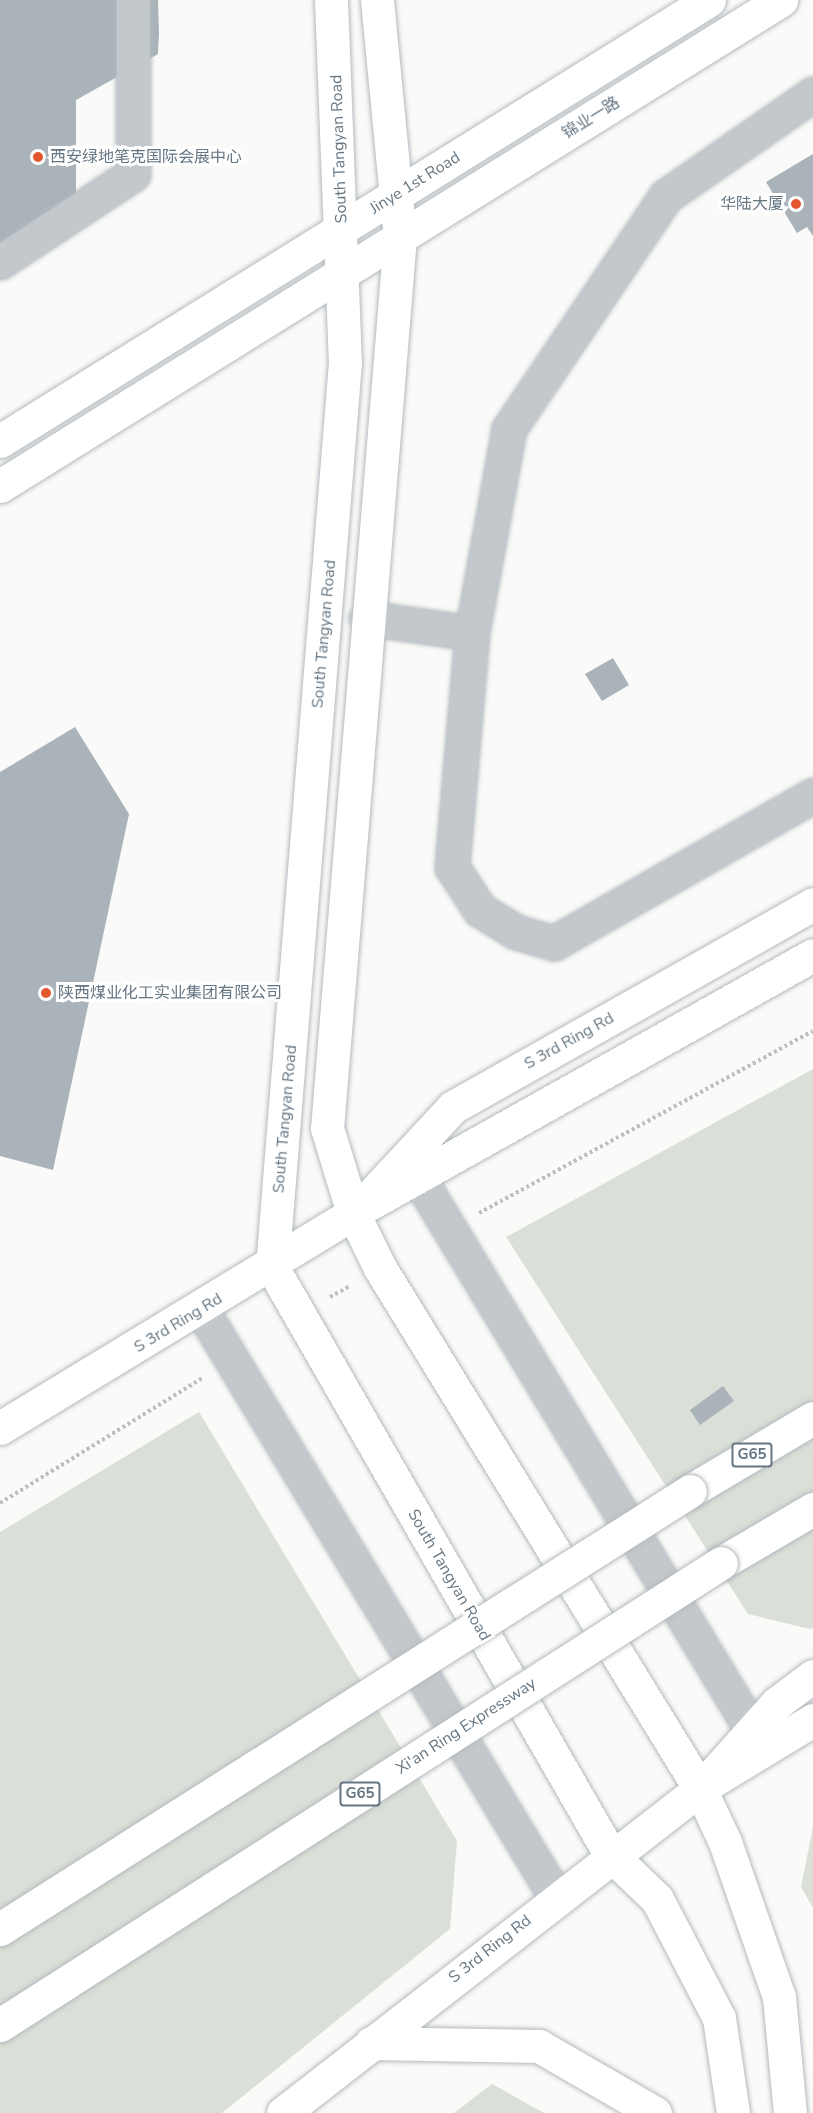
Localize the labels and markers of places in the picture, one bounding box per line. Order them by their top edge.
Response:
place label: 西安绿地笔克国际会展中心 [50,147,242,167]
marker: 西安绿地笔克国际会展中心 [31,150,45,164]
place label: 华陆大厦 [720,194,784,214]
marker: 华陆大厦 [789,197,803,211]
place label: 陕西煤业化工实业集团有限公司 [58,983,282,1003]
marker: 陕西煤业化工实业集团有限公司 [39,986,53,1000]

